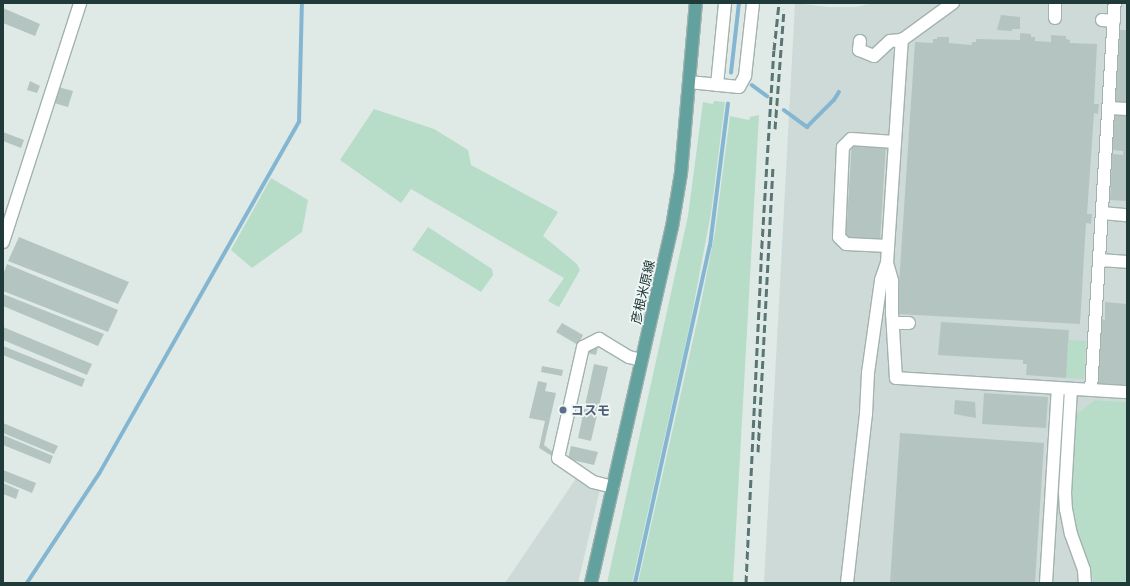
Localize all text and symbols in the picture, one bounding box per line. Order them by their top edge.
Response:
street label: 彦根米原線 [628,259,658,325]
place label: コスモ [571,402,610,418]
marker: コスモ [558,405,568,415]

